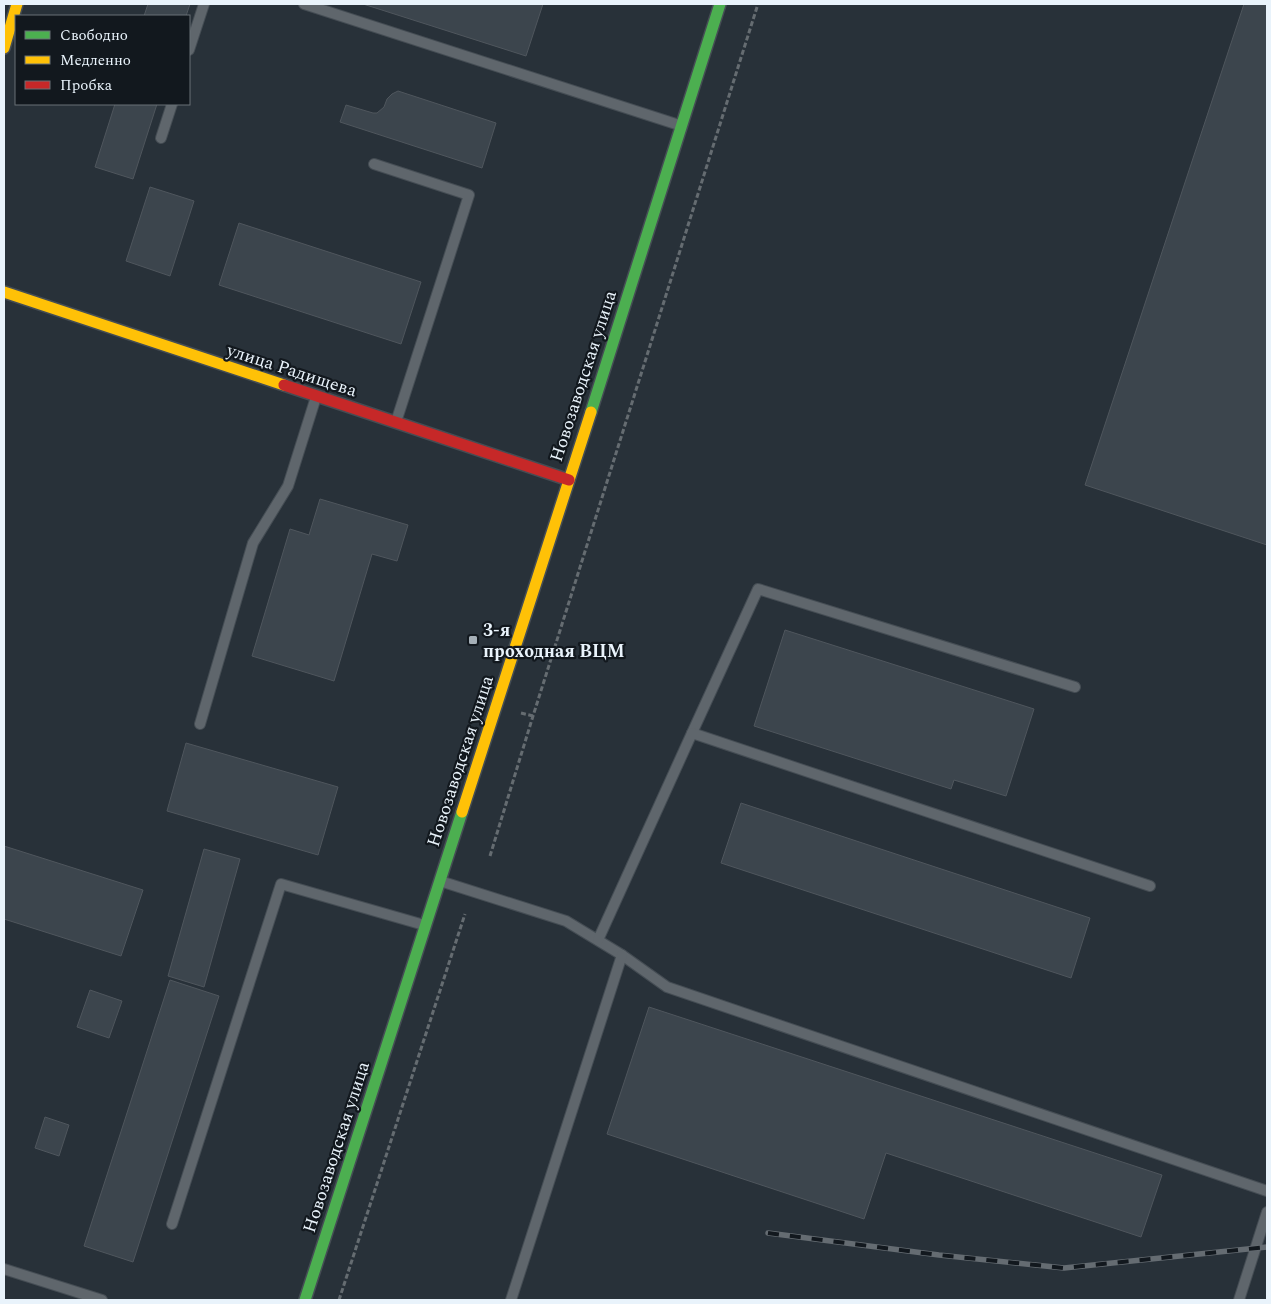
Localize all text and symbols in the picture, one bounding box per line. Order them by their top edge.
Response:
legend [15,15,190,105]
text: Свободно [60,24,128,47]
text: Медленно [60,49,131,72]
text: Пробка [60,74,113,97]
street label: Новозаводская улица [543,287,624,465]
street label: улица Радищева [222,336,361,404]
place label: 3-я проходная ВЦМ [483,617,625,665]
marker: 3-я проходная ВЦМ [467,634,479,646]
street label: Новозаводская улица [420,672,501,850]
street label: Новозаводская улица [296,1058,377,1236]

